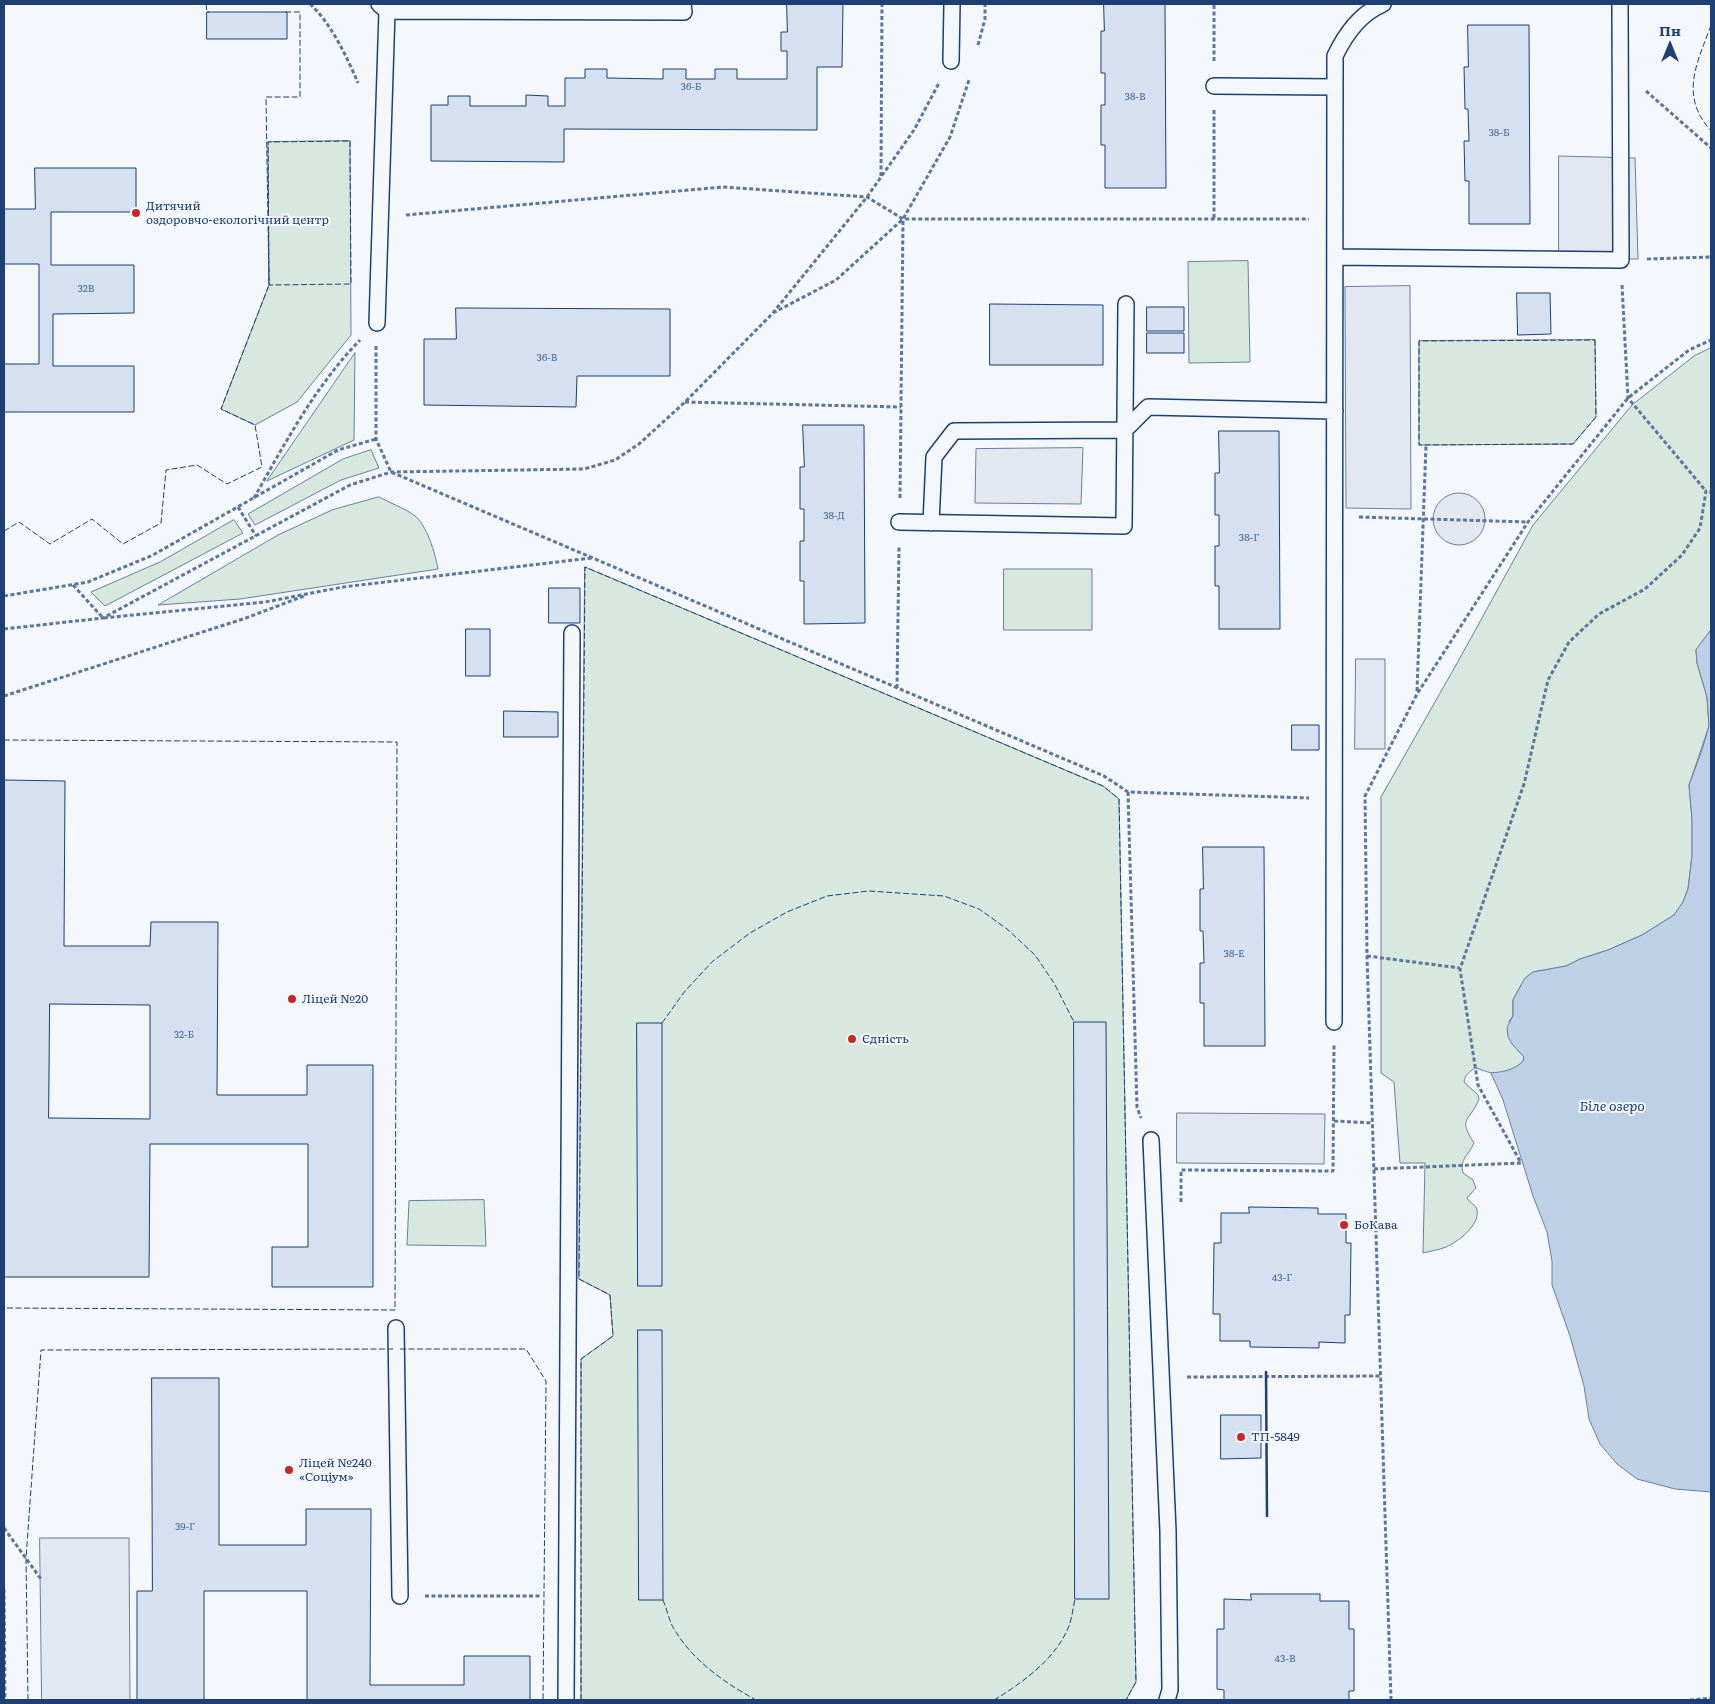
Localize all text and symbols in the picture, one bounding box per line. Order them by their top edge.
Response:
north arrow [1645,20,1695,70]
text: Пн [1659,20,1681,40]
house number: 36-Б [681,81,701,93]
house number: 38-В [1124,91,1146,103]
house number: 38-Б [1488,127,1510,139]
place label: Дитячий оздоровчо-екологічний центр [146,199,329,227]
marker: Дитячий оздоровчо-екологічний центр [130,207,142,219]
house number: 32В [78,283,94,295]
house number: 36-В [537,352,557,364]
house number: 38-Д [823,510,845,522]
house number: 38-Г [1239,532,1259,544]
house number: 38-Е [1224,948,1244,960]
place label: Ліцей №20 [302,992,368,1006]
marker: Ліцей №20 [286,993,298,1005]
house number: 32-Б [174,1029,194,1041]
place label: Єдність [862,1032,909,1046]
marker: Єдність [846,1033,858,1045]
water label: Біле озеро [1579,1099,1645,1115]
place label: БоКава [1354,1218,1397,1232]
marker: БоКава [1338,1219,1350,1231]
house number: 43-Г [1272,1272,1292,1284]
place label: ТП-5849 [1251,1430,1300,1444]
marker: ТП-5849 [1235,1431,1247,1443]
place label: Ліцей №240 «Соціум» [299,1456,372,1484]
marker: Ліцей №240 «Соціум» [283,1464,295,1476]
house number: 39-Г [175,1521,195,1533]
house number: 43-В [1274,1653,1296,1665]

